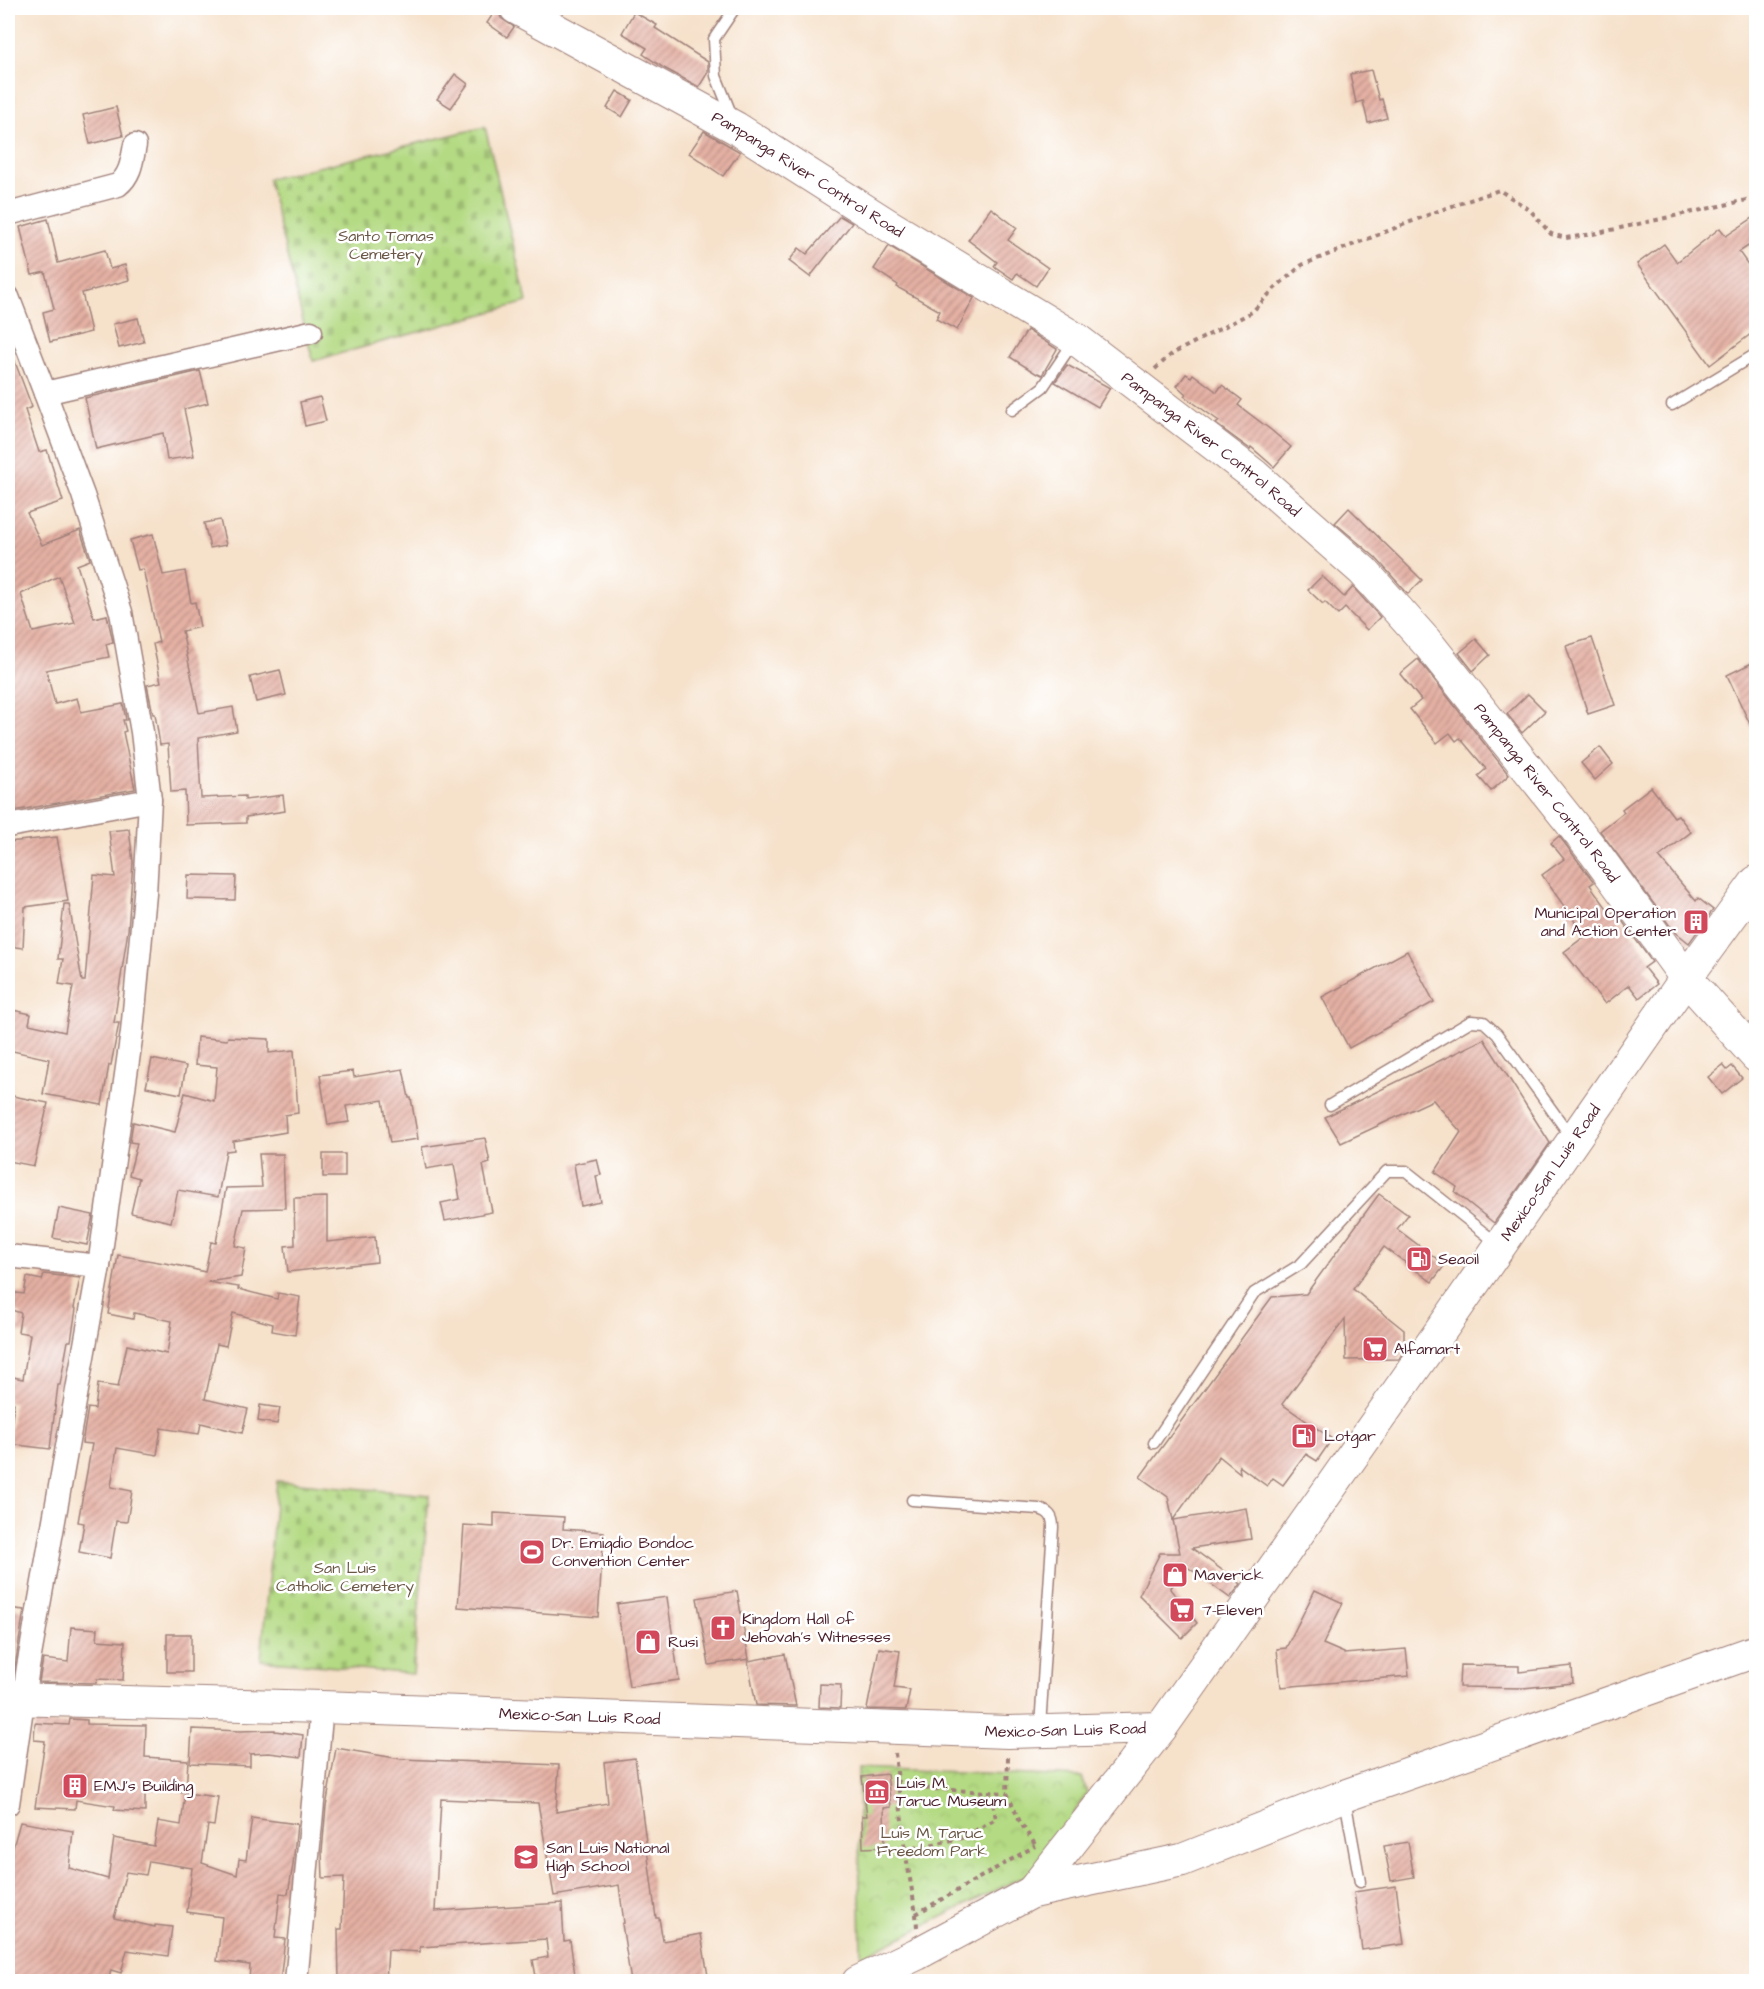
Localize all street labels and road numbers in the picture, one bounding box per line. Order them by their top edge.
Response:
street label: Pampanga River Control Road [708,106,908,243]
street label: Pampanga River Control Road [1117,367,1305,522]
street label: Pampanga River Control Road [1469,699,1624,887]
street label: Mexico-San Luis Road [1496,1100,1606,1245]
street label: Mexico-San Luis Road [499,1702,661,1730]
street label: Mexico-San Luis Road [984,1717,1146,1743]

